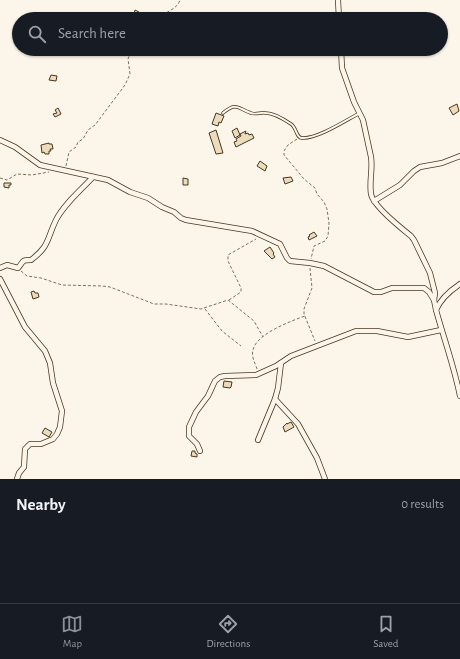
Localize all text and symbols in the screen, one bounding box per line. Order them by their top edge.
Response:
search box [12,12,448,56]
icon: search [26,23,48,45]
text: Search here [58,26,126,41]
text: Nearby [16,496,66,513]
text: 0 results [401,498,444,511]
tab: Map [61,613,83,650]
tab: Directions [206,613,250,650]
tab: Saved [373,613,398,650]

